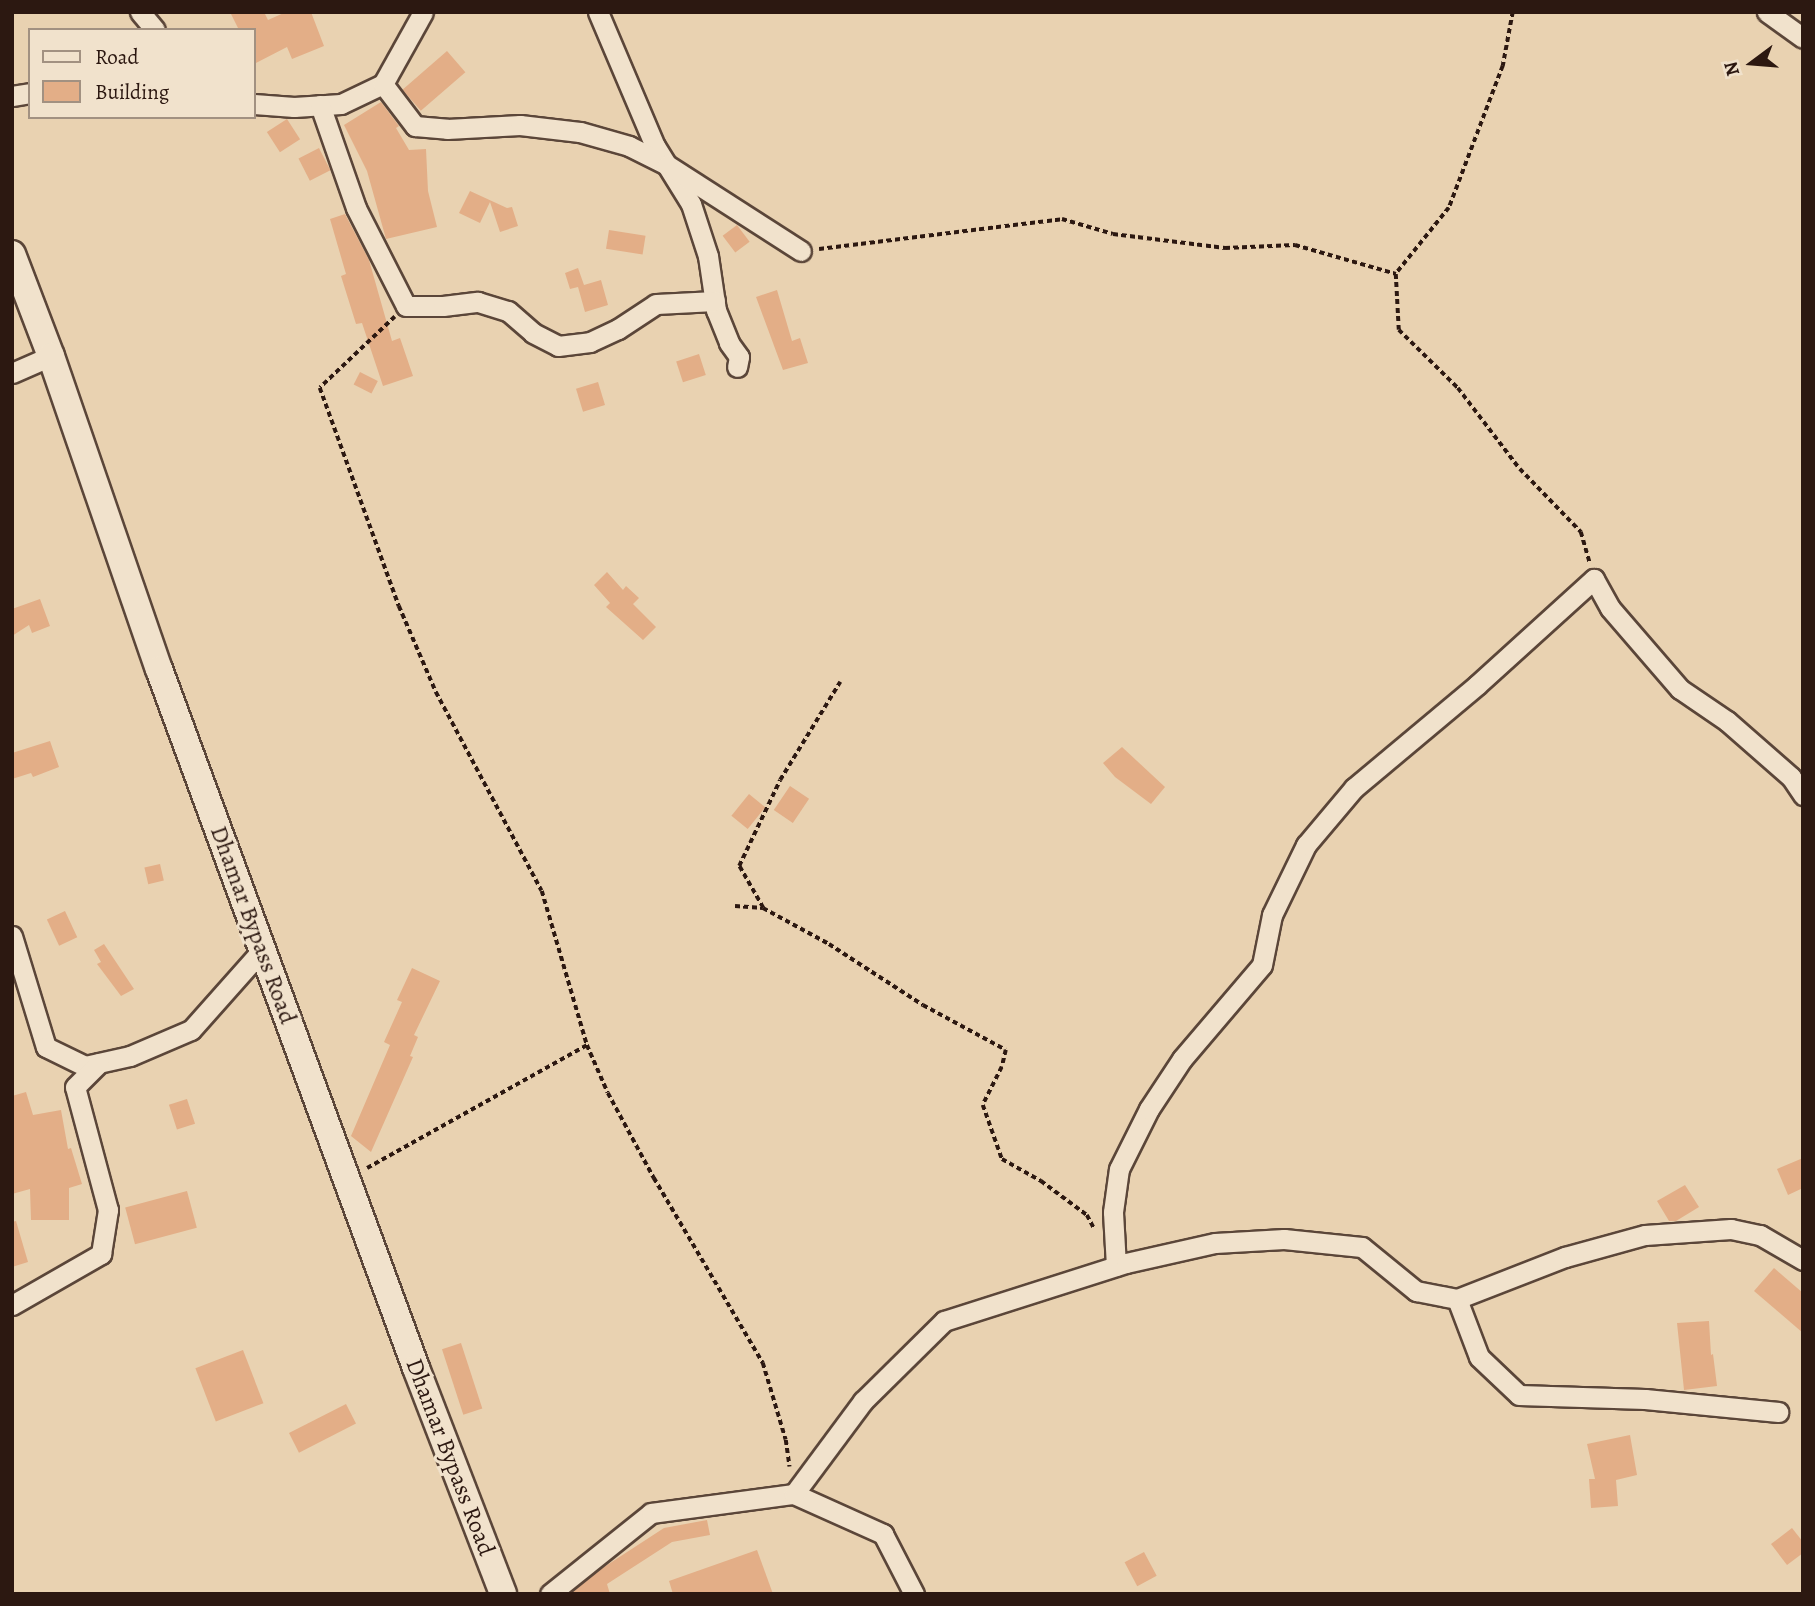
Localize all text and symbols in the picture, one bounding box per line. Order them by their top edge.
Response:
legend [28,28,256,119]
north arrow [1717,28,1787,98]
text: Road [95,43,139,71]
text: N [1717,59,1746,79]
text: Building [95,78,169,106]
street label: Dhamar Bypass Road [204,822,302,1028]
street label: Dhamar Bypass Road [399,1354,501,1560]

